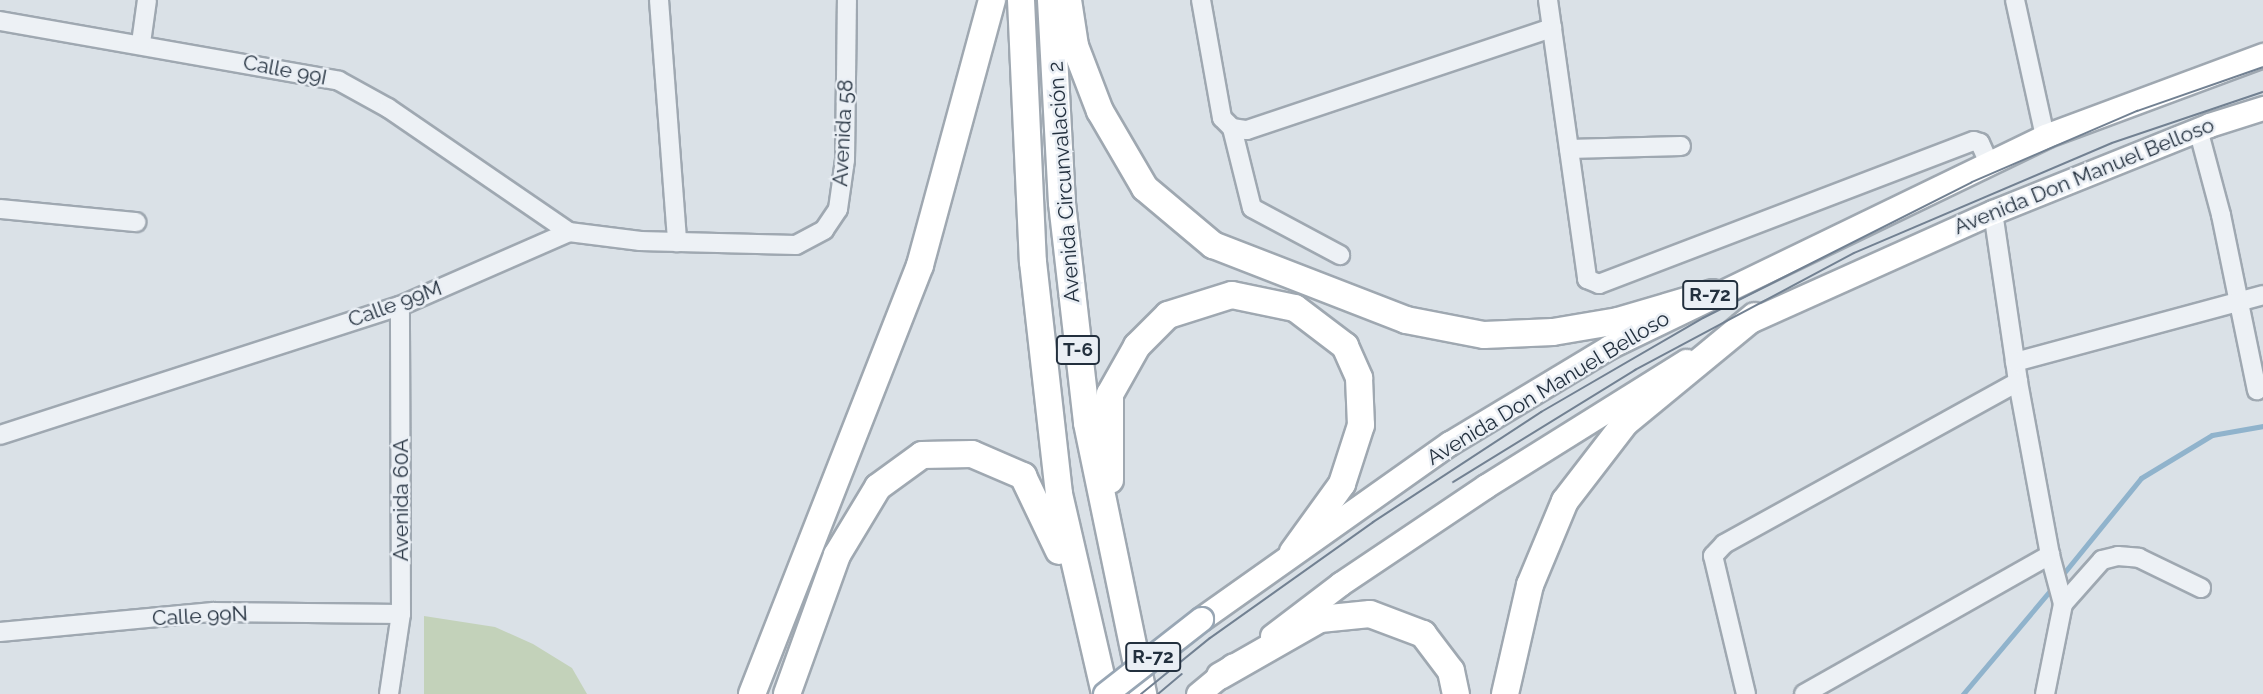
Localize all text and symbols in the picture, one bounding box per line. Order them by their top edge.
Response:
street label: Calle 99I [241,50,329,90]
street label: Avenida Circunvalación 2 [1043,60,1085,304]
street label: Avenida 58 [828,79,858,187]
street label: Avenida Don Manuel Belloso [1950,112,2218,240]
street label: Calle 99M [345,275,445,333]
road number: R-72 [1682,280,1738,310]
street label: Avenida Don Manuel Belloso [1422,305,1674,471]
road number: T-6 [1055,334,1101,366]
street label: Avenida 60A [388,439,414,561]
street label: Calle 99N [152,601,248,631]
road number: R-72 [1125,642,1181,672]

